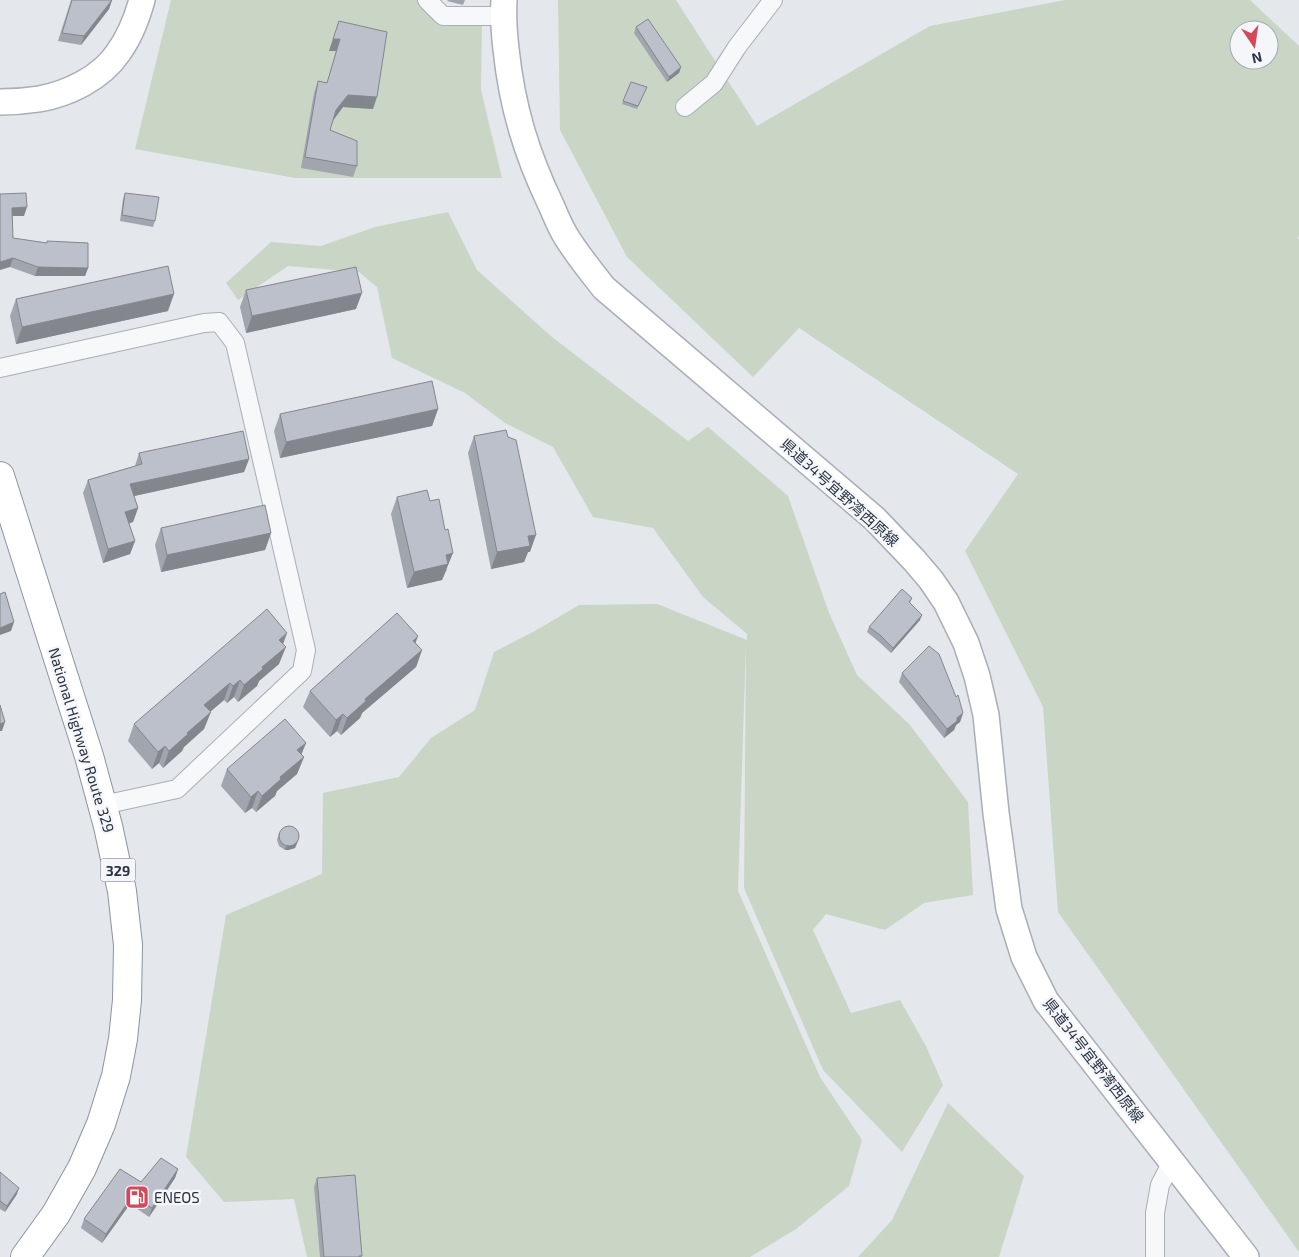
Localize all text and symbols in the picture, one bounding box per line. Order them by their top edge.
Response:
north arrow [1229,20,1279,70]
text: N [1250,49,1264,68]
street label: 県道34号宜野湾西原線 [777,434,903,550]
street label: National Highway Route 329 [45,645,119,835]
road number: 329 [100,858,136,882]
street label: 県道34号宜野湾西原線 [1040,994,1148,1126]
fuel station icon: ENEOS [124,1184,150,1210]
place label: ENEOS [154,1188,200,1206]

